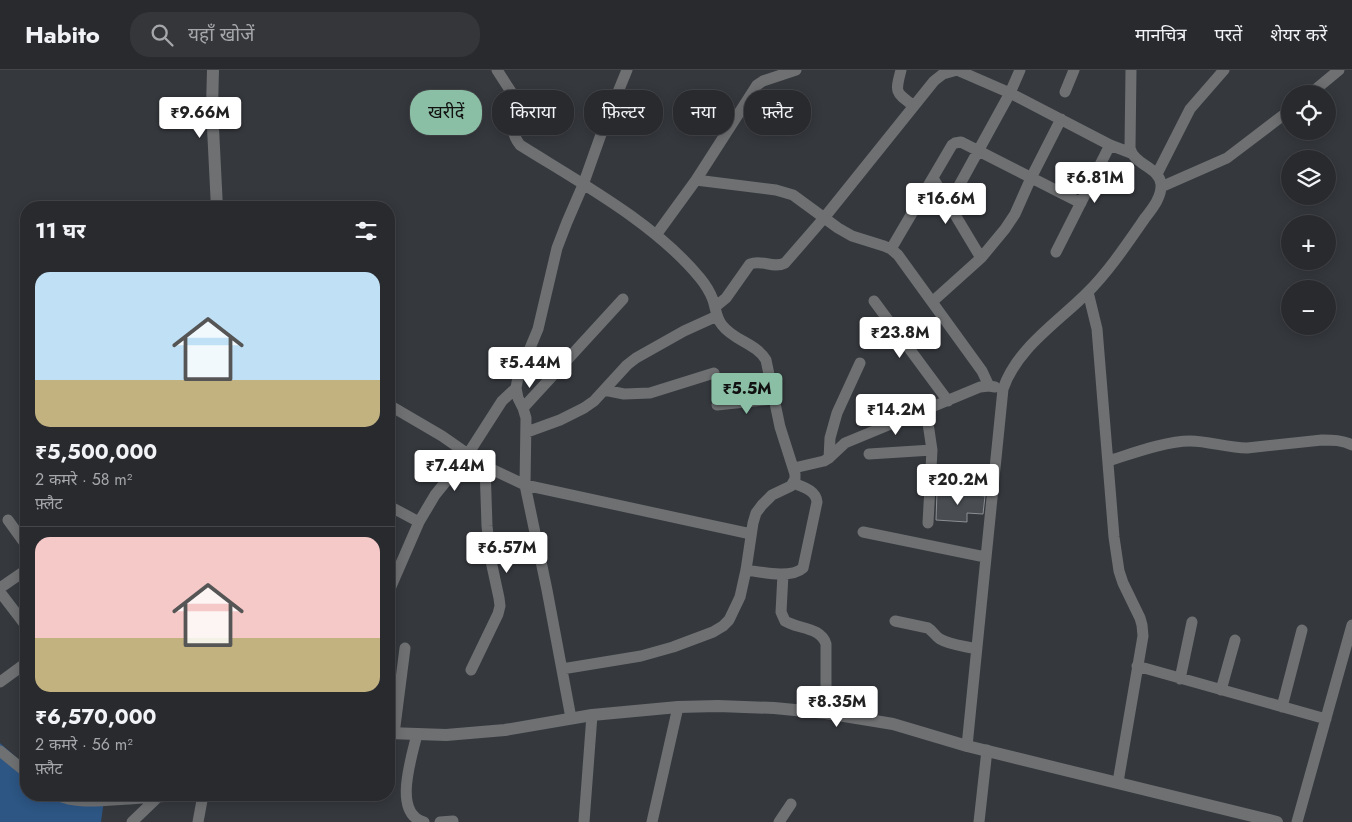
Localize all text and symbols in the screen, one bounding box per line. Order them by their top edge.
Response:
search box [130,12,480,57]
text: Habito [25,17,100,52]
icon: search [148,21,176,49]
text: यहाँ खोजें [188,21,254,48]
text: मानचित्र [1135,22,1187,48]
text: परतें [1215,22,1242,48]
text: शेयर करें [1270,22,1327,48]
map controls [1281,85,1336,335]
button: locate [1281,85,1336,140]
chip: खरीदें [410,90,482,135]
chip: किराया [492,90,574,135]
chip: फ़िल्टर [584,90,663,135]
chip: नया [673,90,734,135]
chip: फ़्लैट [744,90,811,135]
pin: ₹9.66M [159,97,241,139]
text: ₹9.66M [170,101,230,124]
button: layers [1281,150,1336,205]
pin: ₹6.81M [1054,162,1136,204]
text: ₹6.81M [1066,166,1124,189]
pin: ₹16.6M [905,182,987,225]
text: ₹16.6M [917,187,975,210]
button: + [1281,215,1336,270]
text: 11 घर [35,216,86,246]
icon: filters [352,217,380,245]
button: − [1281,280,1336,335]
icon: home [163,304,253,394]
pin: ₹23.8M [859,316,941,359]
text: ₹23.8M [871,321,929,344]
pin: ₹5.44M [489,346,571,389]
text: ₹5.44M [499,351,561,374]
pin: ₹5.5M [712,372,782,415]
text: ₹5.5M [722,377,772,400]
pin: ₹14.2M [855,394,937,436]
text: ₹14.2M [867,398,925,421]
text: ₹5,500,000 [35,437,157,467]
pin: ₹7.44M [414,450,496,492]
text: ₹7.44M [426,454,484,477]
pin: ₹20.2M [917,464,999,506]
text: 2 कमरे · 58 m² [35,468,132,491]
text: ₹20.2M [928,468,988,491]
text: फ़्लैट [35,492,63,515]
pin: ₹6.57M [466,532,548,574]
text: ₹6.57M [477,536,537,559]
icon: home [163,570,253,660]
pin: ₹8.35M [796,686,878,728]
text: ₹8.35M [808,690,866,713]
text: ₹6,570,000 [35,702,157,732]
text: 2 कमरे · 56 m² [35,733,133,756]
text: फ़्लैट [35,757,63,780]

